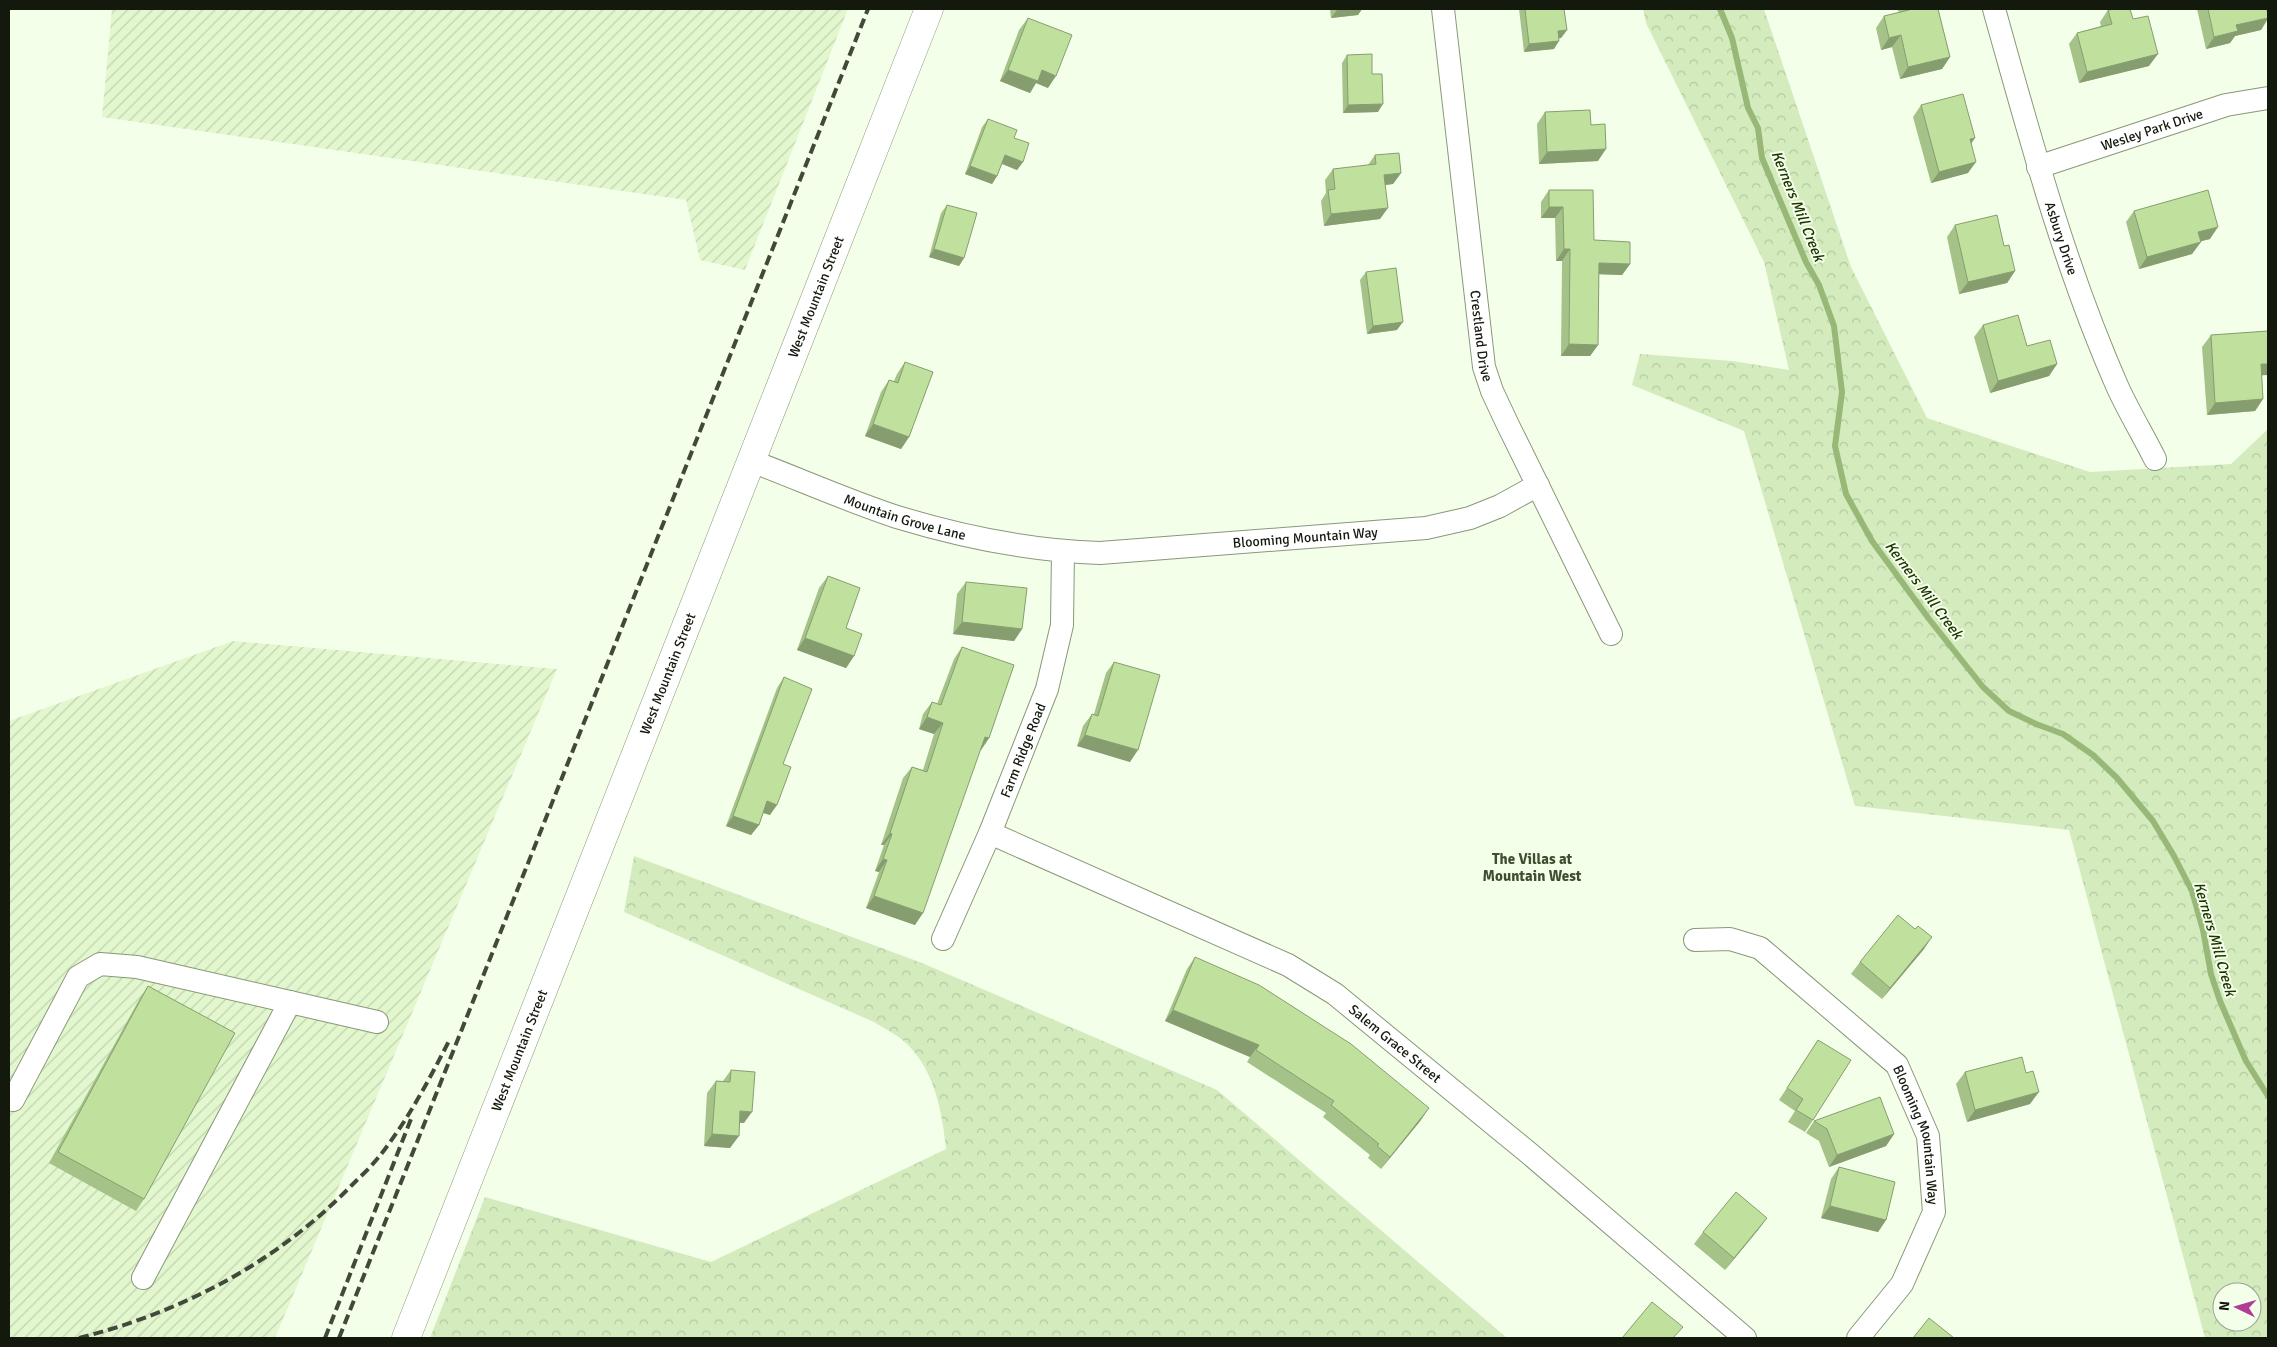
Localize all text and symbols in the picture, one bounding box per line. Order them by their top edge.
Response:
street label: Wesley Park Drive [2099,105,2205,154]
water label: Kerners Mill Creek [1768,148,1829,265]
street label: Asbury Drive [2042,199,2082,277]
street label: West Mountain Street [784,233,847,360]
street label: Crestland Drive [1467,289,1497,384]
street label: Mountain Grove Lane [842,490,968,544]
street label: Blooming Mountain Way [1232,523,1379,551]
water label: Kerners Mill Creek [1881,538,1968,644]
street label: West Mountain Street [636,610,699,737]
street label: Farm Ridge Road [996,700,1049,800]
district label: The Villas at Mountain West [1483,850,1582,885]
water label: Kerners Mill Creek [2190,880,2240,1000]
street label: West Mountain Street [488,987,551,1114]
street label: Salem Grace Street [1346,1001,1445,1086]
street label: Blooming Mountain Way [1890,1062,1942,1206]
north arrow [2212,1282,2262,1332]
text: N [2216,1300,2233,1312]

